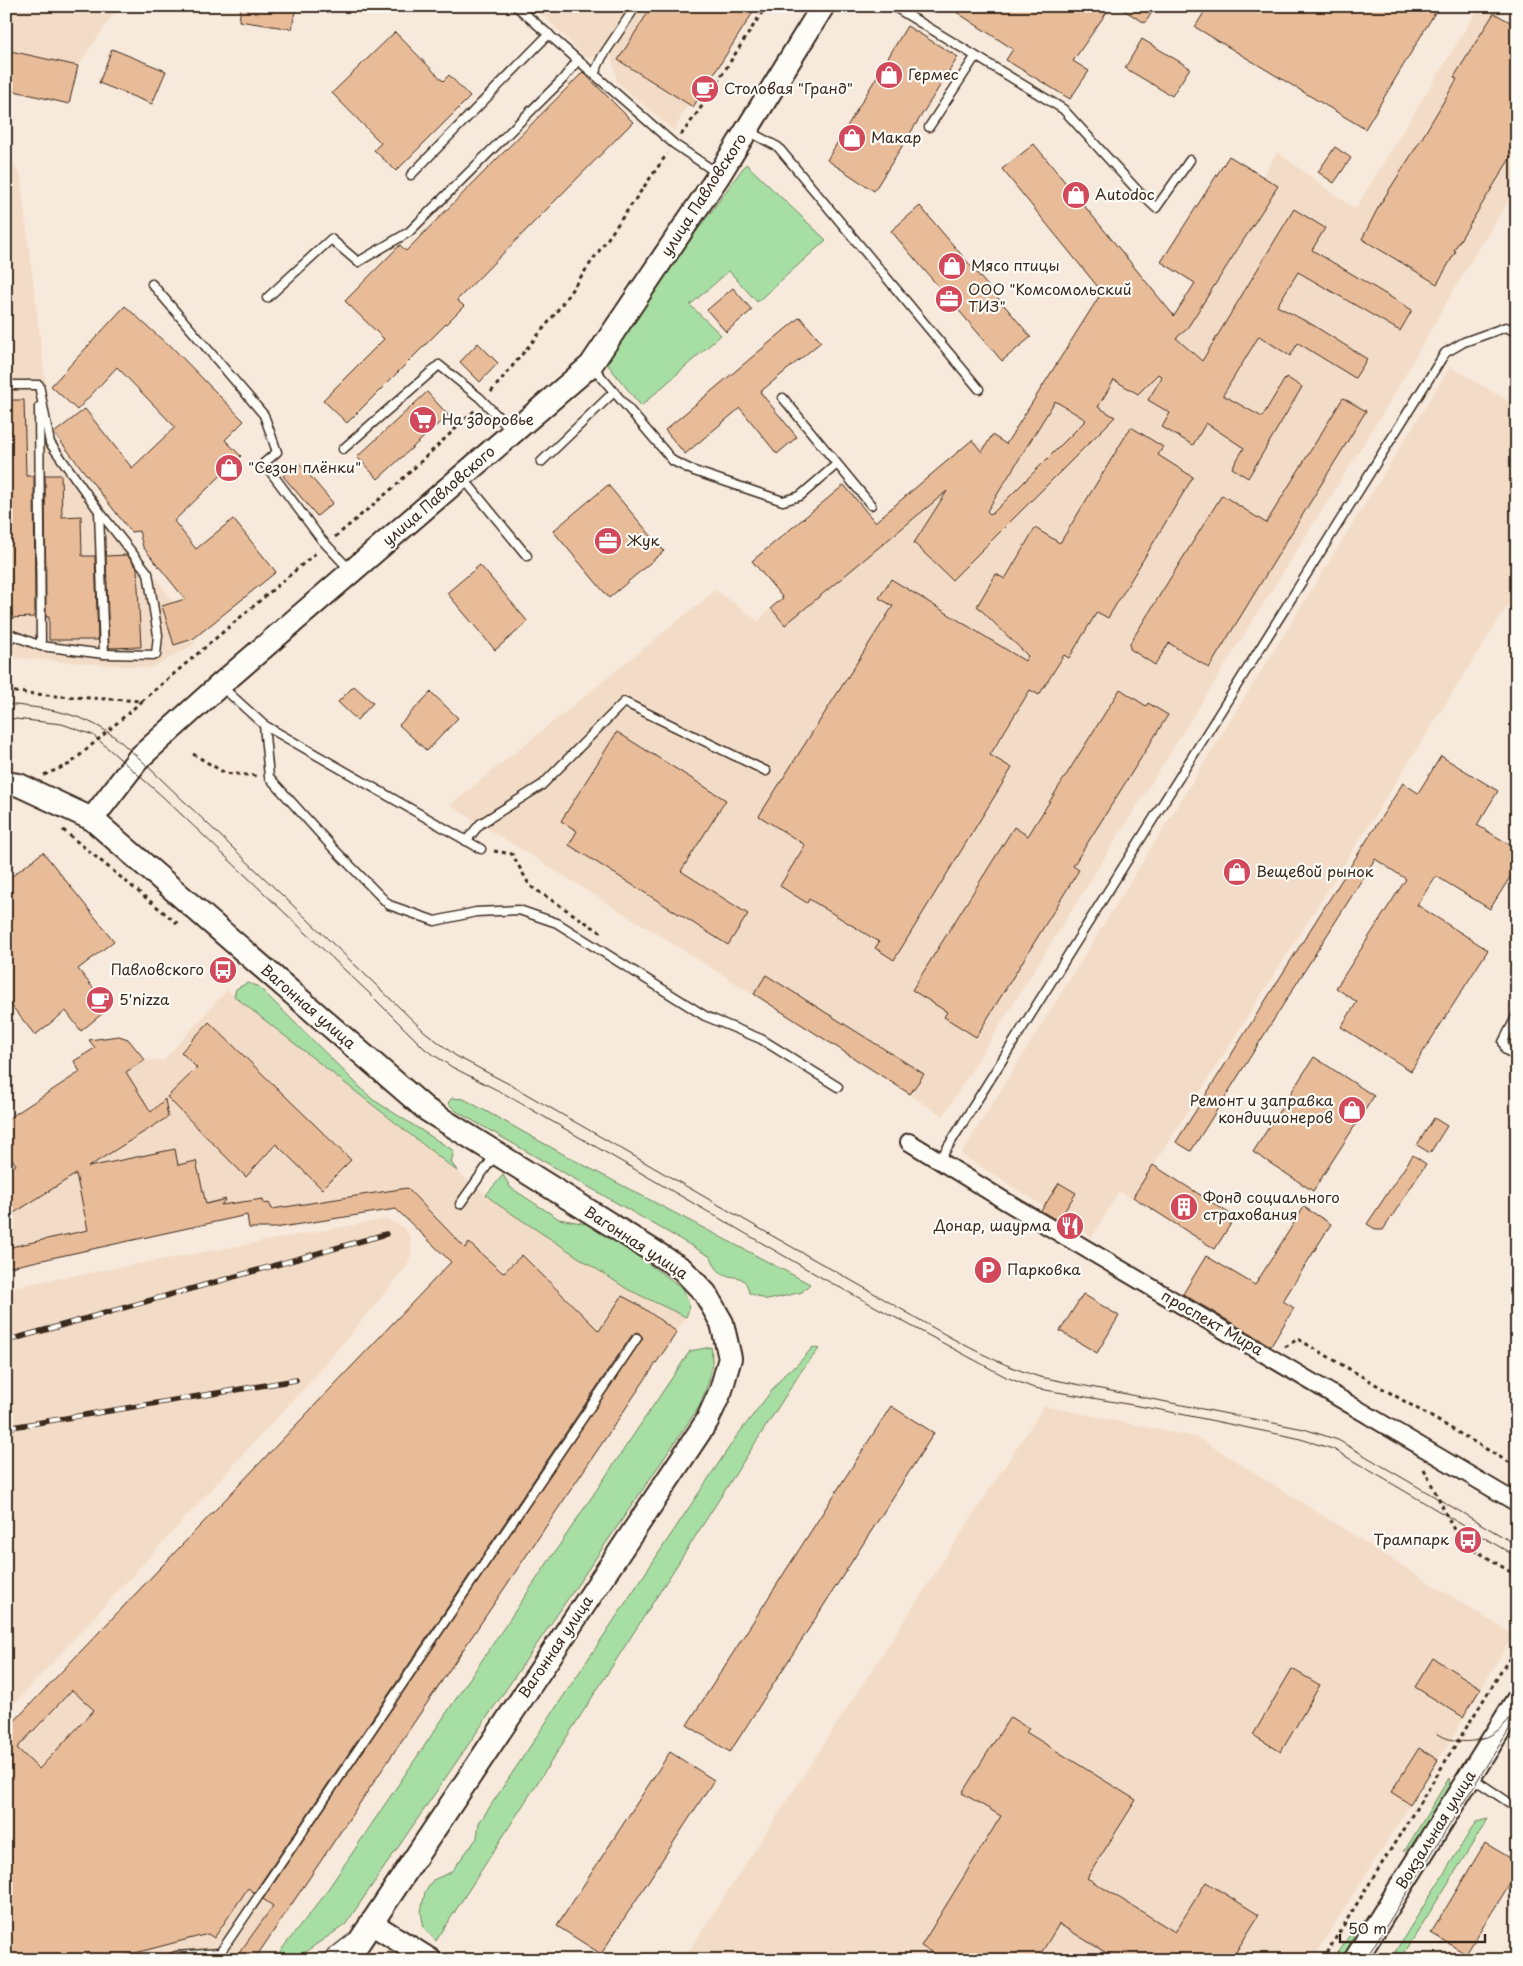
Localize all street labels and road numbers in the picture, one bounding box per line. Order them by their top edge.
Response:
street label: улица Павловского [654,128,751,260]
street label: улица Павловского [377,439,499,550]
street label: Вагонная улица [256,958,362,1054]
street label: Вагонная улица [580,1199,694,1284]
street label: проспект Мира [1158,1283,1268,1360]
street label: Вагонная улица [512,1590,598,1702]
street label: Вокзальная улица [1389,1765,1481,1893]

